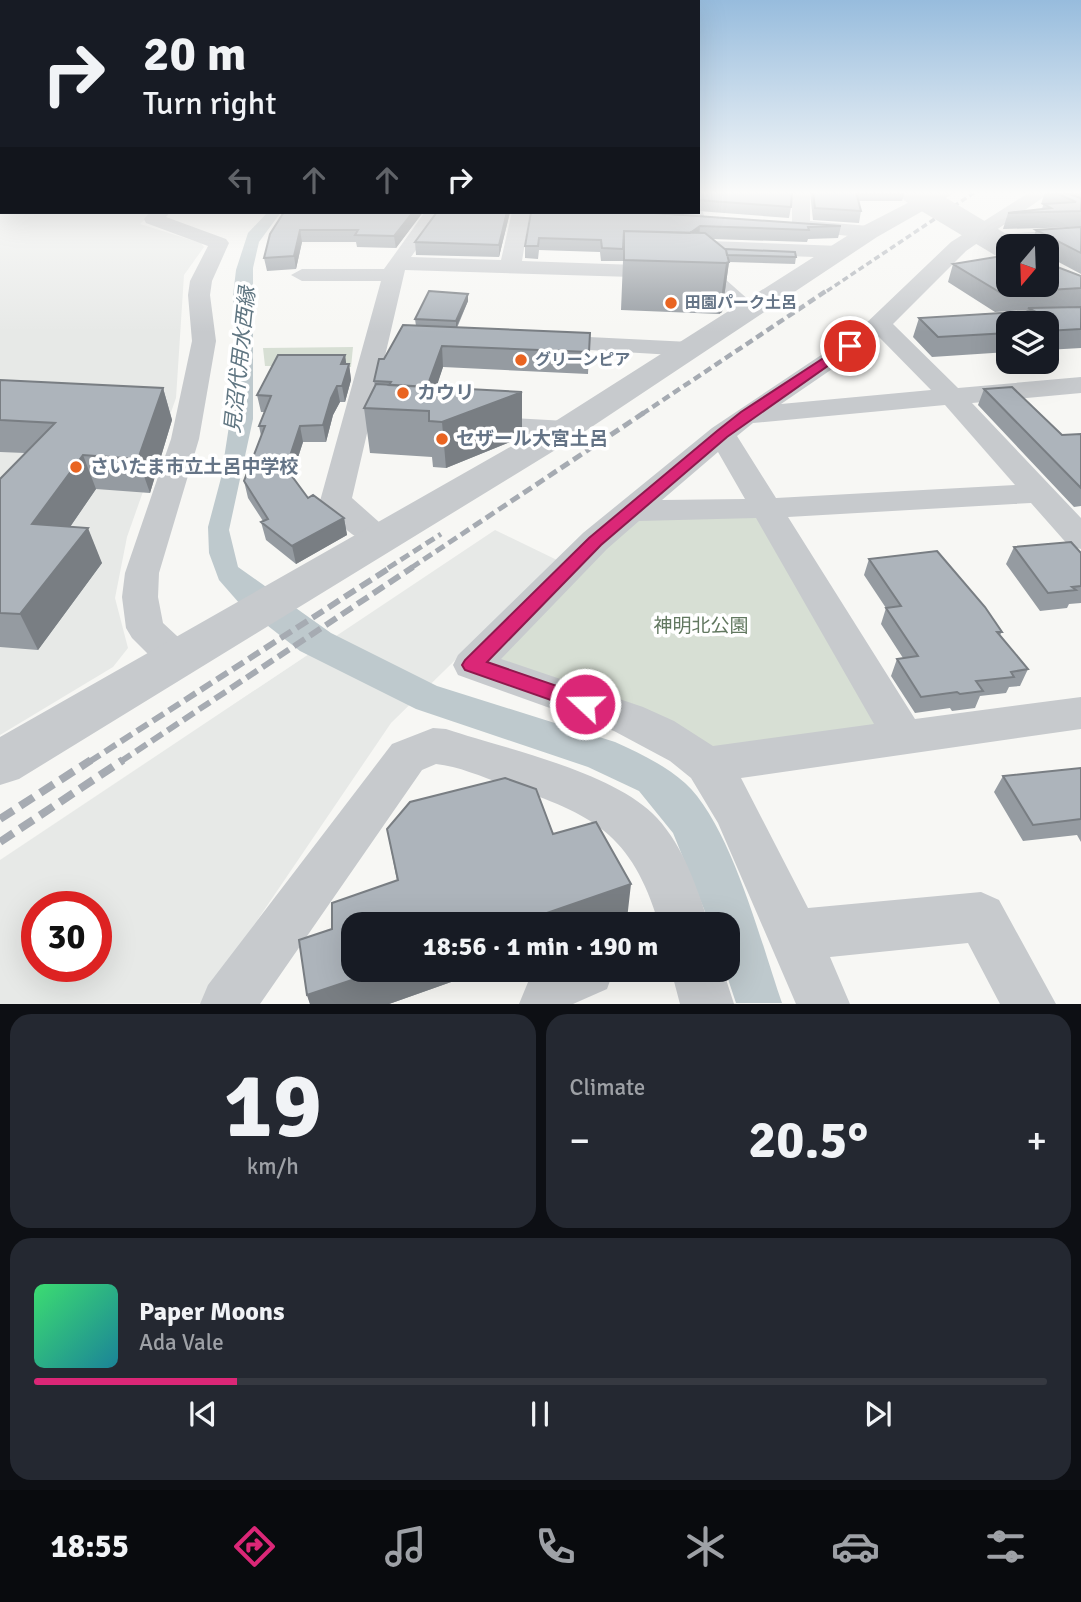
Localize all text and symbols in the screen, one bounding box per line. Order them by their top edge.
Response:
text: 20 m [143,24,246,84]
icon: right [28,28,119,119]
text: Turn right [143,84,276,123]
icon: left [222,161,260,199]
icon: ahead [295,161,333,199]
icon: ahead [368,161,406,199]
icon: right [441,161,479,199]
north arrow [996,234,1059,298]
map controls [996,234,1059,374]
water label: 見沼代用水西縁 [219,284,261,434]
place label: 田園パーク土呂 [685,293,797,313]
marker: 田園パーク土呂 [663,295,679,311]
button: layers [996,311,1059,374]
pin [820,316,880,376]
icon: arrive [831,327,869,365]
place label: グリーンピア [535,350,630,370]
marker: グリーンピア [513,352,529,368]
place label: カウリ [417,381,474,405]
marker: カウリ [395,385,411,401]
place label: セザール大宮土呂 [456,427,608,451]
marker: セザール大宮土呂 [434,431,450,447]
place label: さいたま市立土呂中学校 [90,455,298,479]
marker: さいたま市立土呂中学校 [68,459,84,475]
park label: 神明北公園 [653,614,749,638]
position arrow [548,667,622,741]
speed limit sign: 30 [21,891,112,982]
text: 18:56 · 1 min · 190 m [423,931,658,963]
text: 19 [224,1050,322,1163]
text: Climate [570,1073,645,1102]
text: 20.5° [748,1108,868,1172]
text: − [570,1117,590,1164]
text: + [1026,1117,1047,1164]
text: km/h [247,1152,299,1181]
text: Paper Moons [139,1296,285,1328]
text: Ada Vale [139,1328,224,1357]
icon: previous [184,1395,222,1433]
icon: pause [521,1395,559,1433]
icon: next [859,1395,897,1433]
icon: directions [230,1522,279,1571]
icon: music [381,1522,430,1571]
icon: phone [531,1522,580,1571]
icon: climate [681,1522,730,1571]
icon: car [831,1522,880,1571]
icon: filters [981,1522,1030,1571]
text: 18:55 [51,1527,129,1566]

